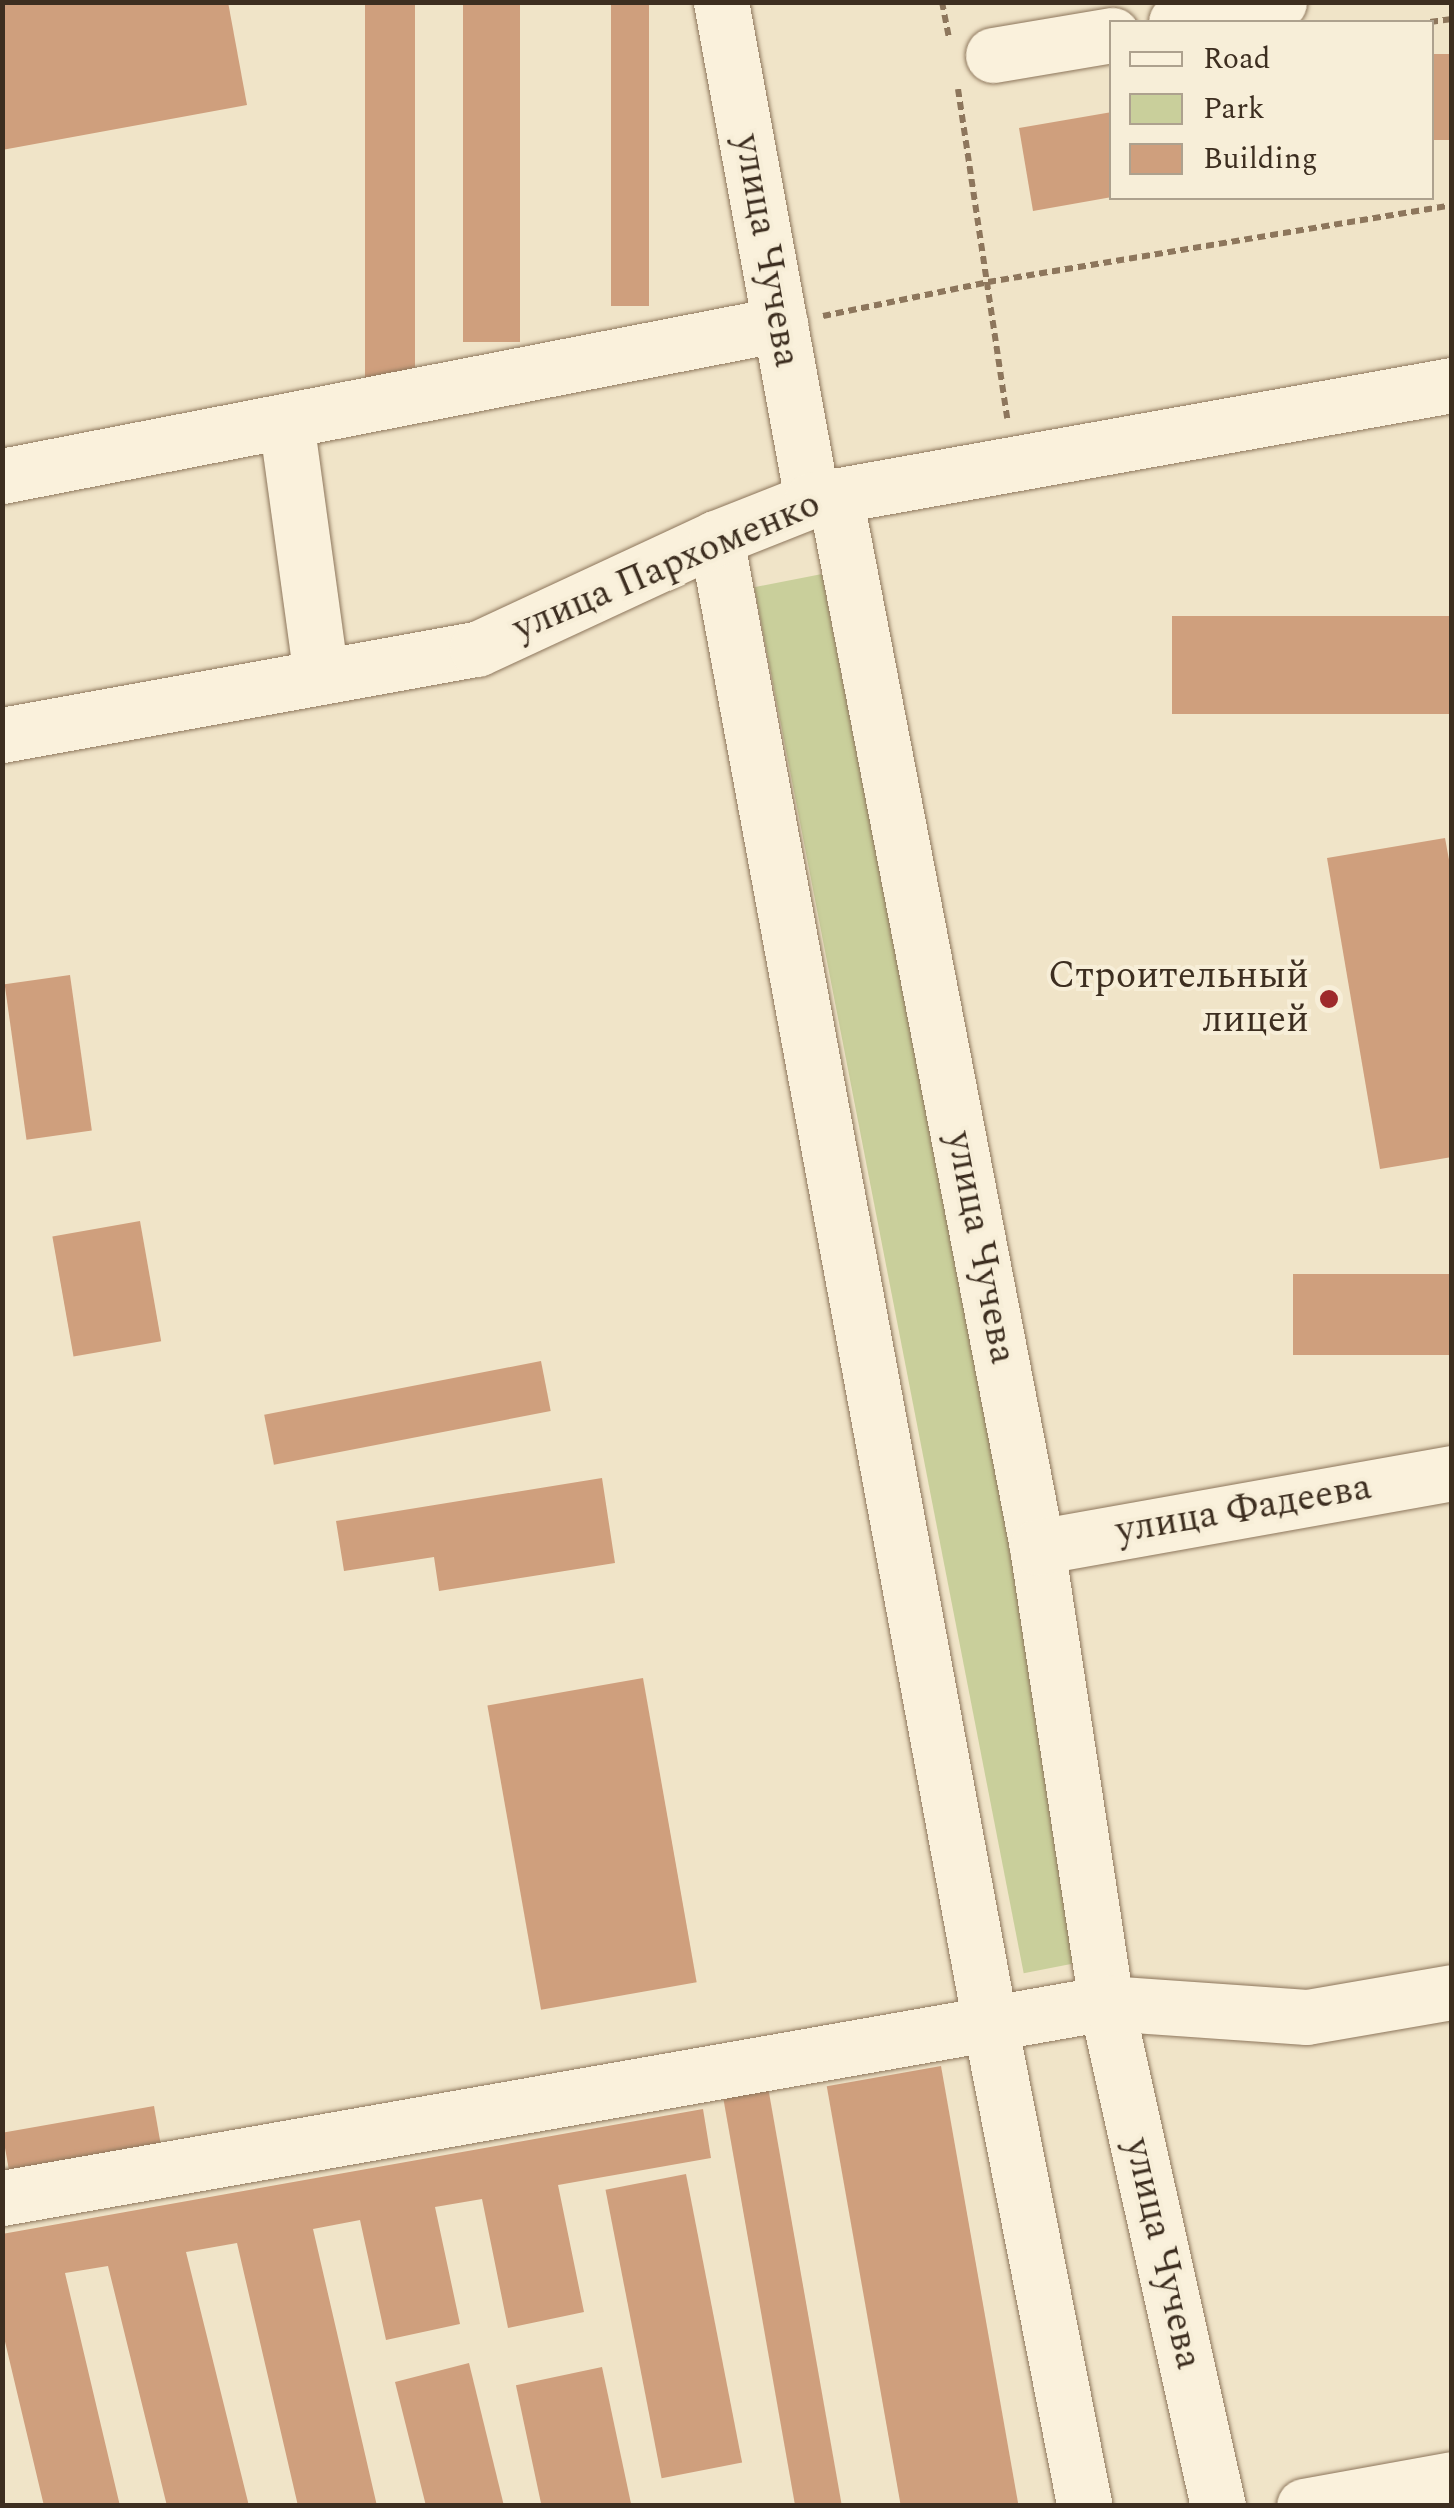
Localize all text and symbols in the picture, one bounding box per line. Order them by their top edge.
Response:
legend [1109,20,1434,200]
text: Road [1203,36,1271,82]
text: Park [1203,86,1265,132]
street label: улица Чучева [723,131,809,371]
text: Building [1203,136,1318,182]
street label: улица Пархоменко [507,482,827,652]
place label: Строительный лицей [1048,954,1309,1044]
marker: Строительный лицей [1318,988,1340,1010]
street label: улица Чучева [935,1128,1025,1368]
street label: улица Фадеева [1113,1465,1375,1555]
street label: улица Чучева [1113,2134,1211,2374]

